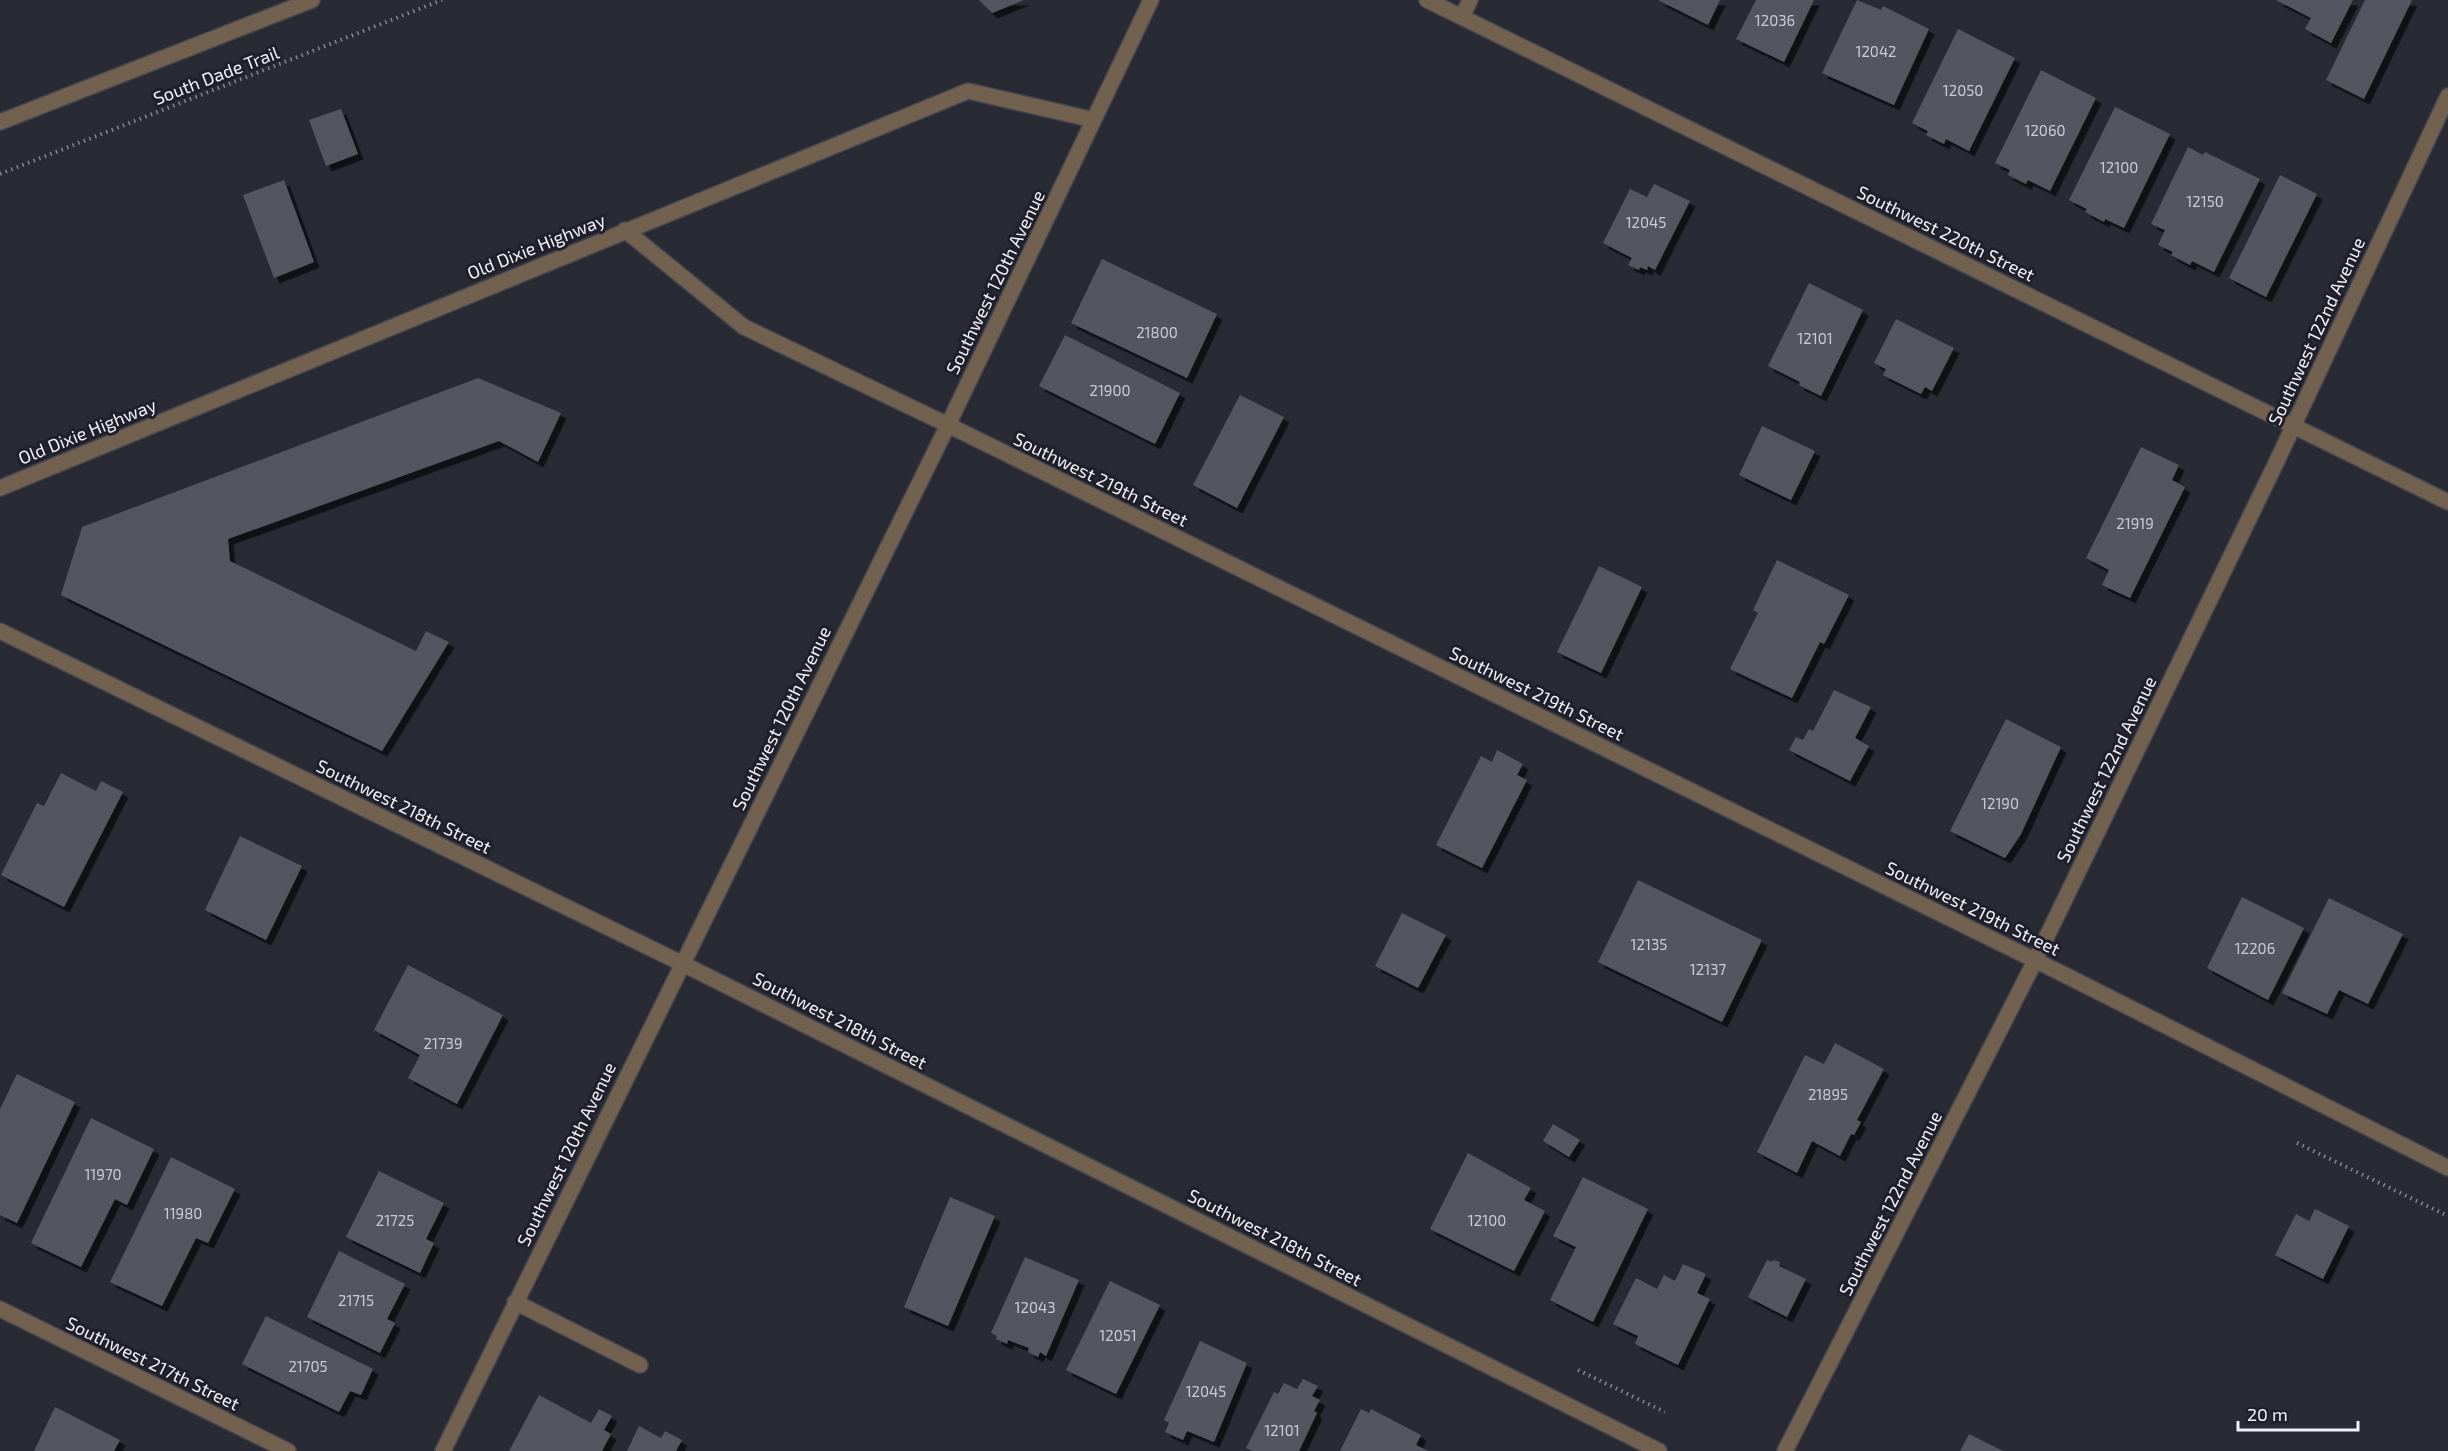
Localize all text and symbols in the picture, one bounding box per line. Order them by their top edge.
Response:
house number: 12036 [1755,11,1795,29]
street label: South Dade Trail [150,41,283,109]
house number: 12042 [1855,42,1897,60]
house number: 12050 [1943,81,1983,99]
house number: 12060 [2024,121,2066,139]
house number: 12100 [2100,158,2138,176]
street label: Southwest 220th Street [1854,180,2038,286]
street label: Southwest 120th Avenue [941,187,1049,377]
house number: 12150 [2186,192,2224,210]
street label: Old Dixie Highway [464,208,609,284]
house number: 12045 [1626,213,1666,231]
street label: Southwest 122nd Avenue [2263,234,2369,428]
house number: 21800 [1136,323,1178,341]
house number: 12101 [1797,329,1833,347]
house number: 21900 [1089,381,1131,399]
street label: Old Dixie Highway [15,393,160,469]
street label: Southwest 219th Street [1010,427,1192,531]
house number: 21919 [2116,514,2154,532]
street label: Southwest 120th Avenue [727,623,835,813]
street label: Southwest 219th Street [1446,641,1628,745]
street label: Southwest 122nd Avenue [2051,672,2161,866]
street label: Southwest 218th Street [313,754,495,858]
house number: 12190 [1981,794,2019,812]
street label: Southwest 219th Street [1882,856,2064,960]
house number: 12135 [1631,935,1667,953]
house number: 12206 [2235,939,2275,957]
house number: 12137 [1690,960,1727,978]
street label: Southwest 218th Street [750,967,931,1073]
house number: 21739 [423,1034,463,1052]
street label: Southwest 120th Avenue [512,1059,620,1249]
house number: 21895 [1808,1085,1848,1103]
street label: Southwest 122nd Avenue [1834,1107,1946,1299]
house number: 11970 [84,1165,122,1183]
street label: Southwest 218th Street [1185,1184,1366,1290]
house number: 11980 [164,1204,202,1222]
house number: 21725 [376,1211,414,1229]
house number: 12100 [1468,1211,1506,1229]
house number: 21715 [338,1291,374,1309]
house number: 12043 [1014,1298,1056,1316]
street label: Southwest 217th Street [63,1311,243,1415]
house number: 12051 [1099,1326,1137,1344]
house number: 21705 [288,1357,328,1375]
house number: 12045 [1186,1382,1226,1400]
scale bar [2238,1394,2358,1432]
text: 20 m [2247,1403,2288,1425]
house number: 12101 [1264,1421,1300,1439]

